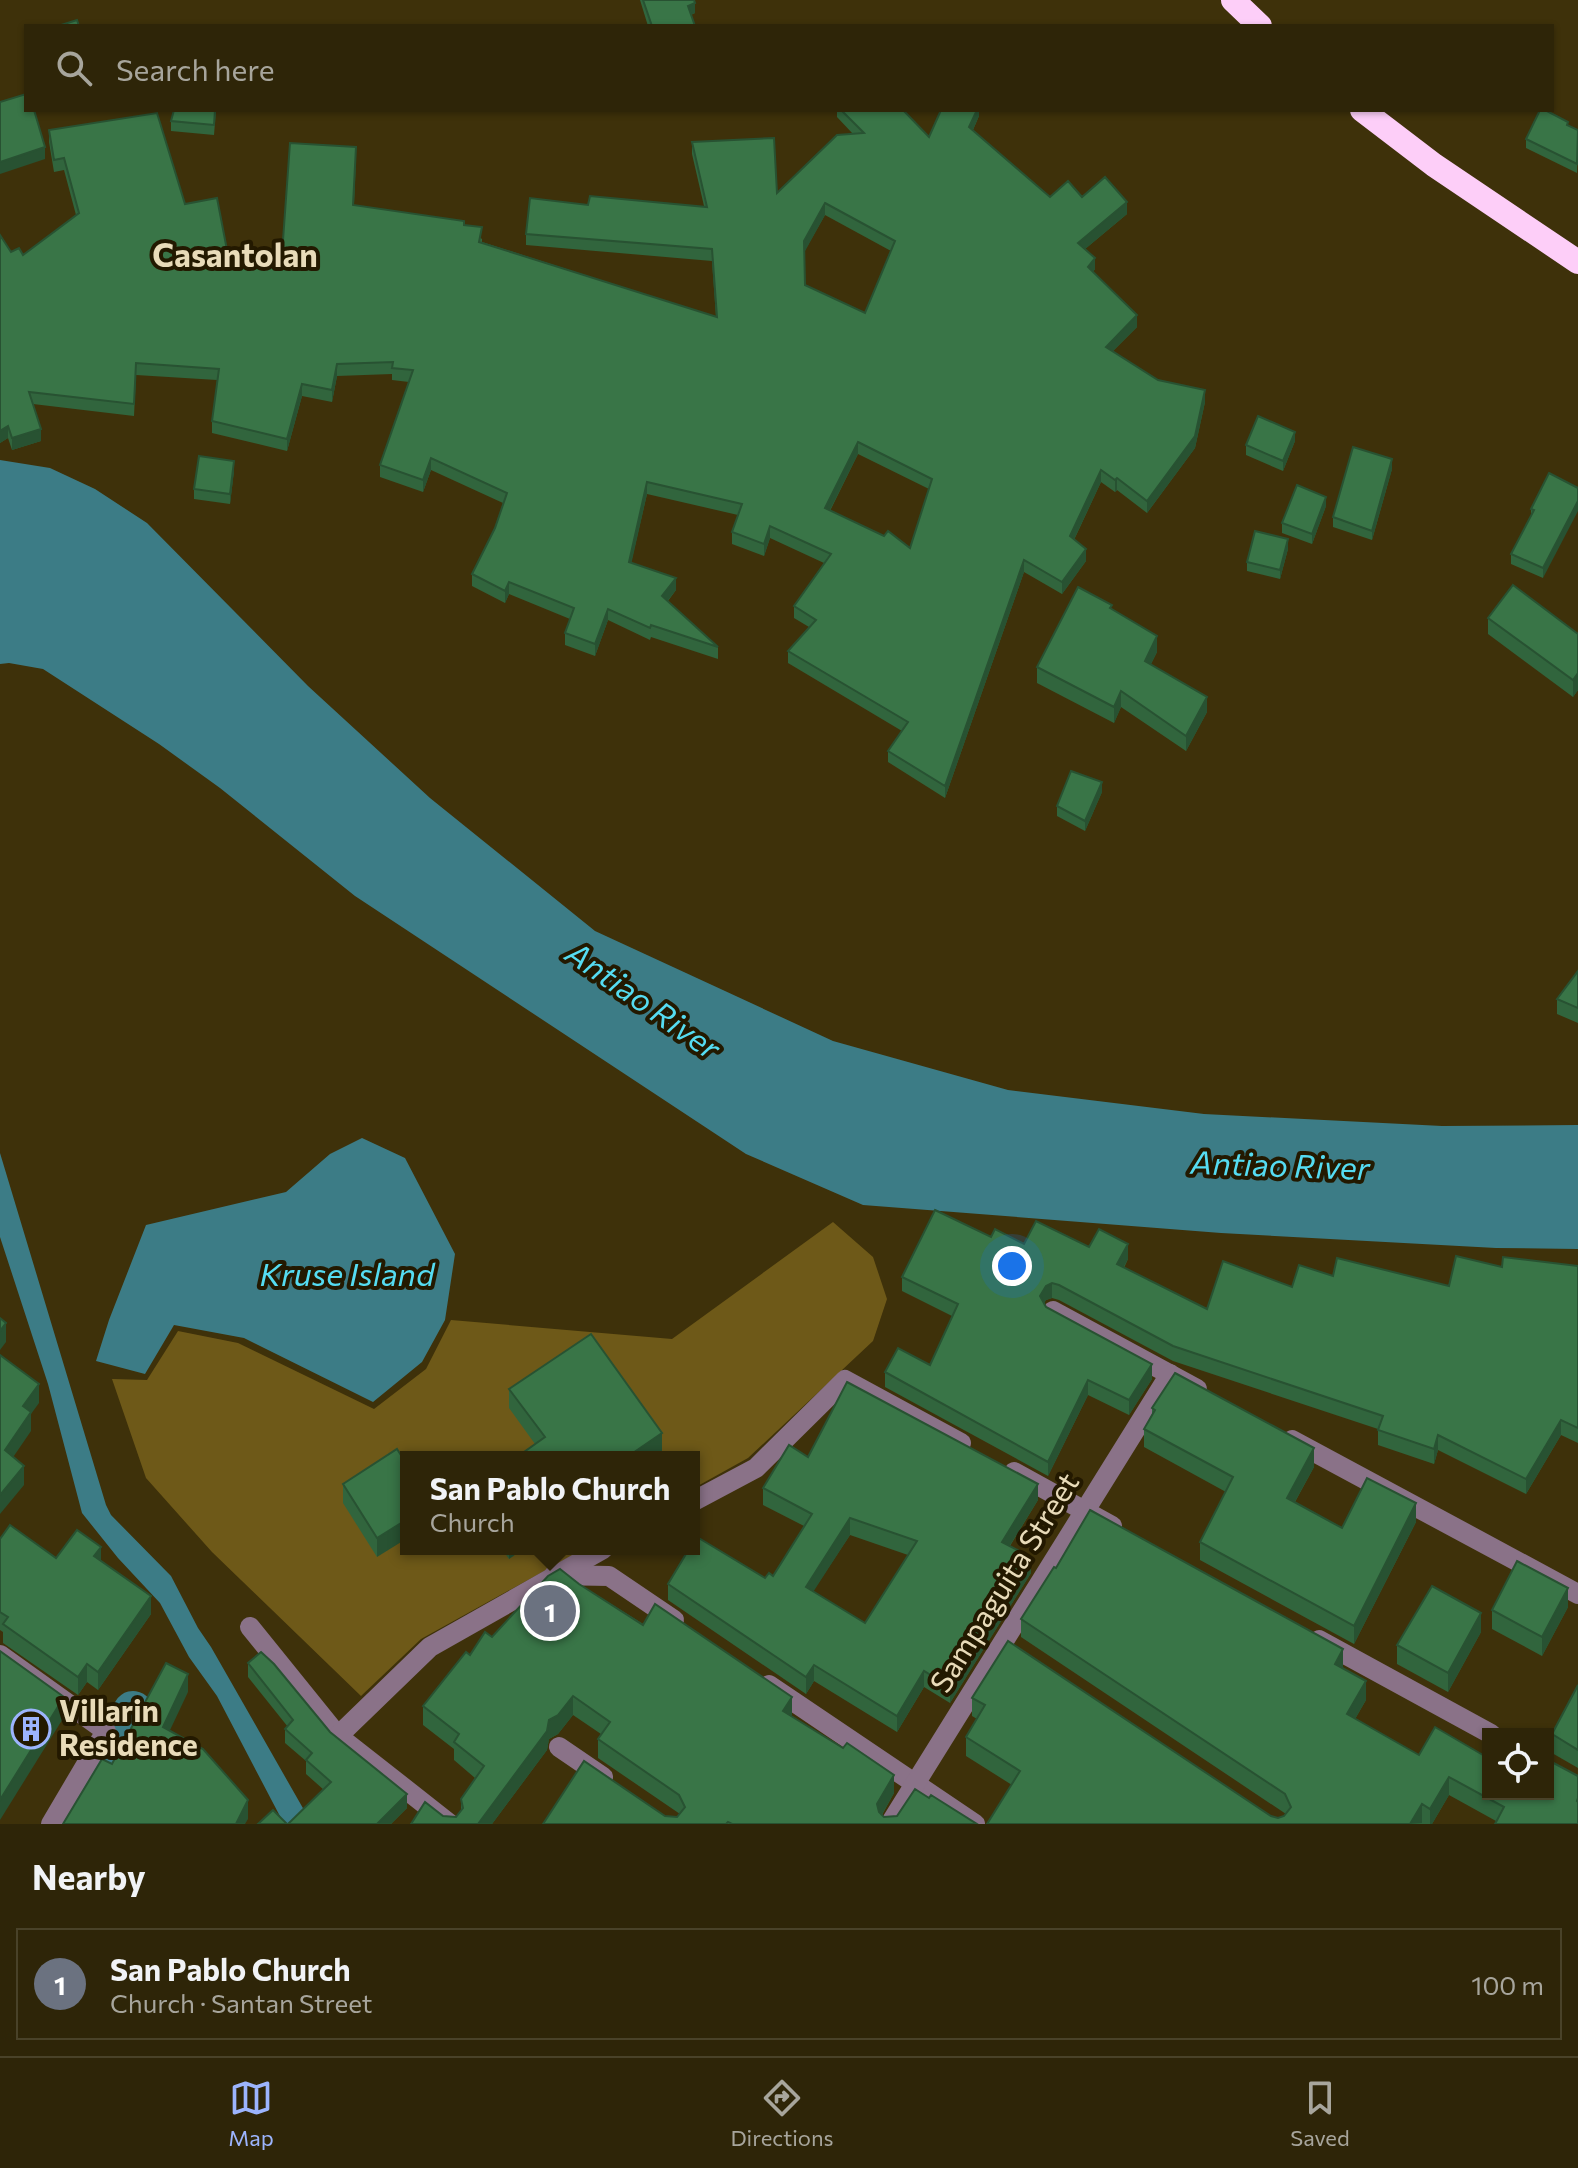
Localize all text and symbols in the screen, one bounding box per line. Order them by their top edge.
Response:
search box [24,24,1554,112]
icon: search [52,46,96,90]
text: Search here [116,50,275,87]
district label: Casantolan [152,234,318,274]
water label: Antiao River [558,931,730,1068]
water label: Antiao River [1189,1141,1372,1187]
your location [992,1246,1032,1286]
water label: Kruse Island [260,1253,436,1293]
popup [400,1451,700,1555]
street label: Sampaguita Street [920,1465,1085,1698]
text: San Pablo Church [430,1469,670,1506]
text: Church [430,1506,515,1537]
pin: 1 [524,1581,576,1641]
place label: Villarin Residence [59,1691,198,1762]
building icon: Villarin Residence [10,1708,52,1750]
map controls [1482,1728,1554,1800]
button: locate [1482,1728,1554,1800]
text: Nearby [32,1855,146,1897]
text: San Pablo Church [110,1950,351,1987]
text: 1 [54,1969,66,2000]
text: 100 m [1471,1969,1544,2000]
text: Church · Santan Street [110,1987,372,2018]
tab: Map [228,2076,274,2151]
tab: Directions [730,2076,834,2151]
tab: Saved [1290,2076,1350,2151]

